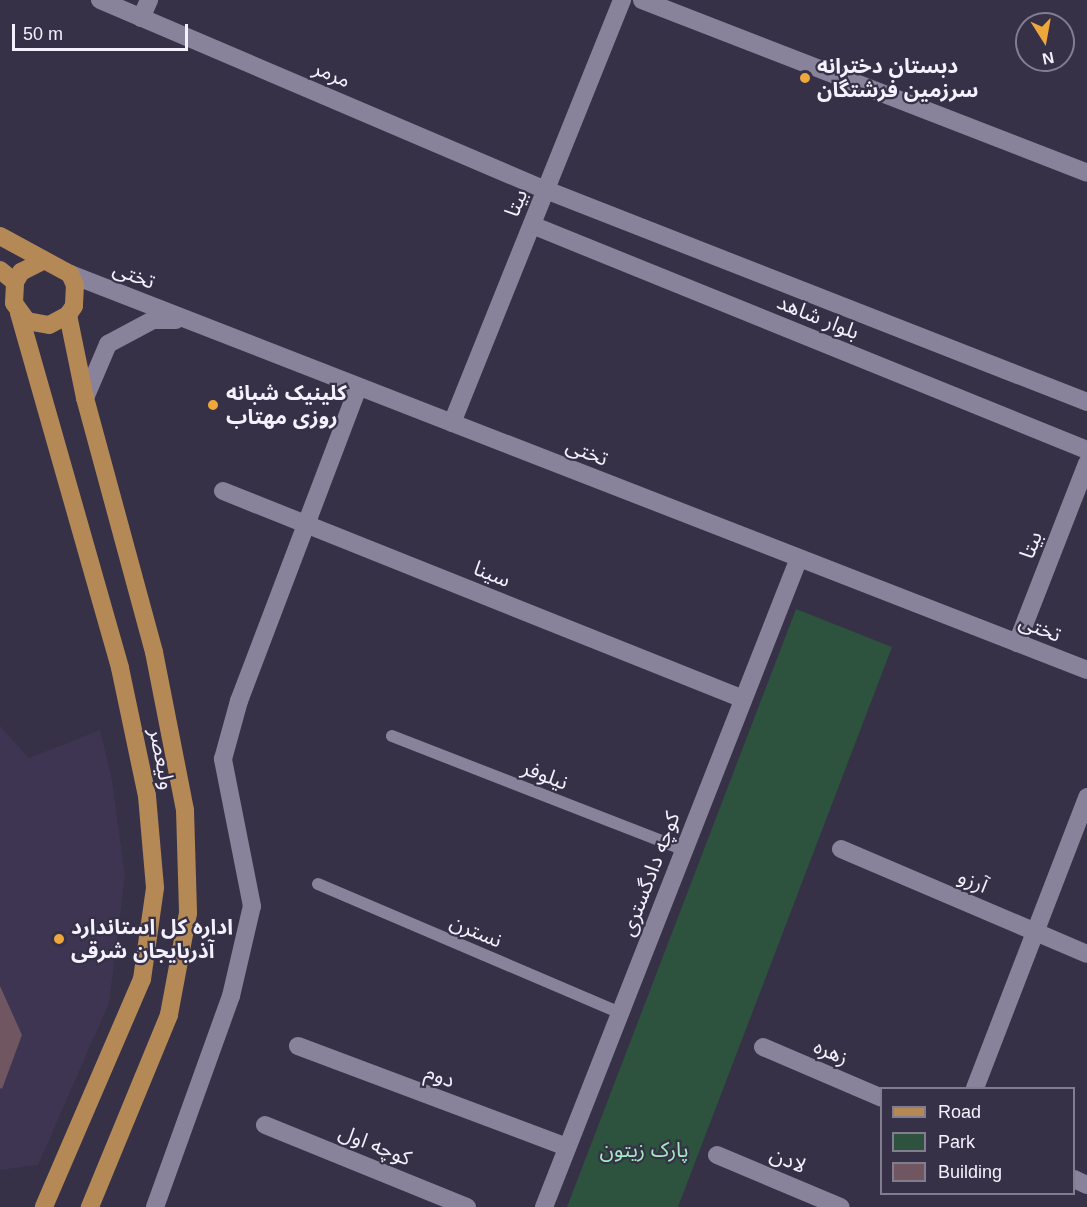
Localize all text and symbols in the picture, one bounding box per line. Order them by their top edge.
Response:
scale bar [15,12,190,50]
north arrow [1015,12,1075,72]
text: 50 m [23,24,63,44]
text: N [1041,49,1055,68]
place label: دبستان دخترانه سرزمین فرشتگان [817,53,979,103]
street label: مرمر [310,55,354,93]
marker: دبستان دخترانه سرزمین فرشتگان [798,71,812,85]
street label: بیتا [499,186,533,220]
street label: تختى [109,256,159,294]
street label: بلوار شاهد [773,289,863,345]
place label: کلینیک شبانه روزی مهتاب [226,380,347,430]
marker: کلینیک شبانه روزی مهتاب [204,396,222,414]
street label: تختى [562,433,612,471]
street label: بیتا [1014,528,1048,562]
street label: سینا [470,555,514,593]
street label: تختى [1015,609,1065,647]
street label: ولیعصر [144,726,180,792]
street label: نیلوفر [518,755,572,795]
street label: کوچه دادگستری [615,809,685,939]
street label: آرزو [954,864,992,898]
street label: نسترن [446,909,506,953]
place label: اداره کل استاندارد آذربایجان شرقی [71,914,233,964]
marker: اداره کل استاندارد آذربایجان شرقی [52,932,66,946]
street label: زهره [810,1034,852,1070]
street label: دوم [422,1059,458,1093]
legend [880,1087,1075,1195]
text: Road [938,1102,981,1122]
street label: کوچه اول [335,1119,415,1171]
text: Park [938,1132,975,1152]
park label: پارک زیتون [600,1137,688,1163]
street label: لادن [766,1141,810,1179]
text: Building [938,1162,1002,1182]

